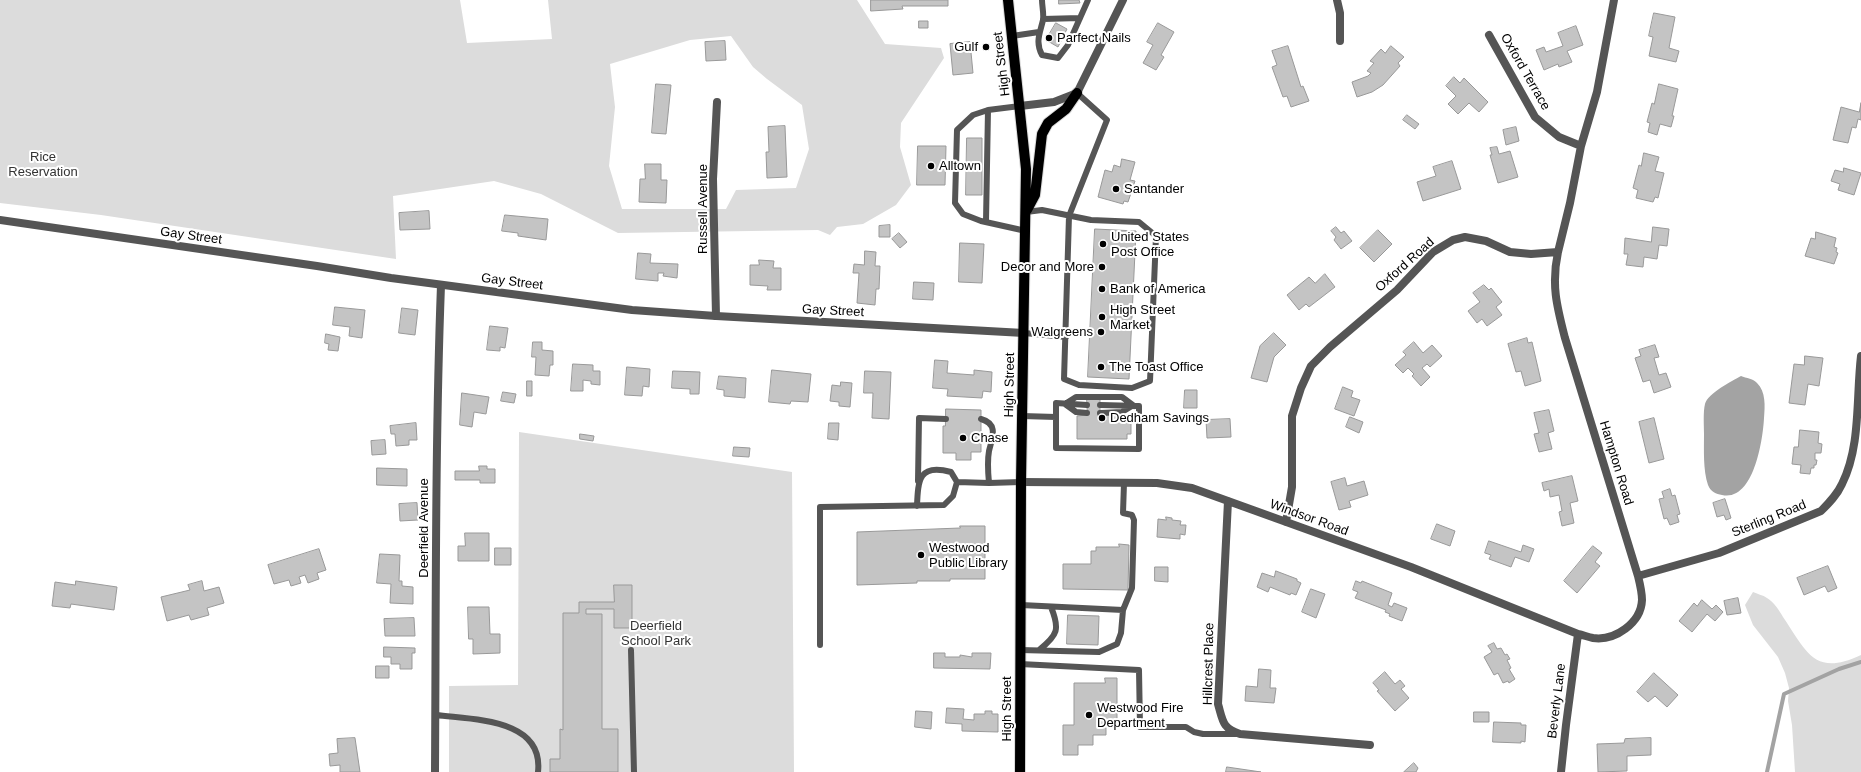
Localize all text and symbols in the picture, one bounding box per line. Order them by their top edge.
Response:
place label: Parfect Nails [1057,30,1131,46]
street label: High Street [990,31,1014,97]
street label: Oxford Terrace [1497,31,1553,113]
marker: Parfect Nails [1044,33,1054,43]
place label: Gulf [954,39,978,55]
marker: Gulf [981,42,991,52]
park label: Rice Reservation [8,149,78,180]
place label: Alltown [939,158,981,174]
marker: Alltown [926,161,936,171]
street label: Russell Avenue [695,164,711,254]
place label: Santander [1124,181,1184,197]
marker: Santander [1111,184,1121,194]
street label: Gay Street [159,224,223,248]
place label: United States Post Office [1111,229,1189,260]
street label: Oxford Road [1372,235,1438,295]
marker: United States Post Office [1098,239,1108,249]
place label: Decor and More [1001,259,1094,275]
marker: Decor and More [1097,262,1107,272]
street label: Gay Street [480,270,544,294]
place label: Bank of America [1110,281,1205,297]
marker: Bank of America [1097,284,1107,294]
street label: Gay Street [802,302,864,320]
place label: High Street Market [1110,302,1175,333]
marker: High Street Market [1097,312,1107,322]
place label: Walgreens [1031,324,1093,340]
marker: Walgreens [1096,327,1106,337]
street label: High Street [1002,352,1018,418]
place label: The Toast Office [1109,359,1203,375]
marker: The Toast Office [1096,362,1106,372]
place label: Dedham Savings [1110,410,1209,426]
marker: Dedham Savings [1097,413,1107,423]
street label: Hampton Road [1596,419,1636,507]
place label: Chase [971,430,1009,446]
marker: Chase [958,433,968,443]
street label: Deerfield Avenue [416,478,432,578]
street label: Windsor Road [1268,497,1350,539]
street label: Sterling Road [1730,497,1808,541]
place label: Westwood Public Library [929,540,1008,571]
marker: Westwood Public Library [916,550,926,560]
park label: Deerfield School Park [621,618,691,649]
street label: Hillcrest Place [1200,623,1218,705]
street label: Beverly Lane [1545,662,1569,740]
street label: High Street [999,676,1015,742]
place label: Westwood Fire Department [1097,700,1183,731]
marker: Westwood Fire Department [1084,710,1094,720]

